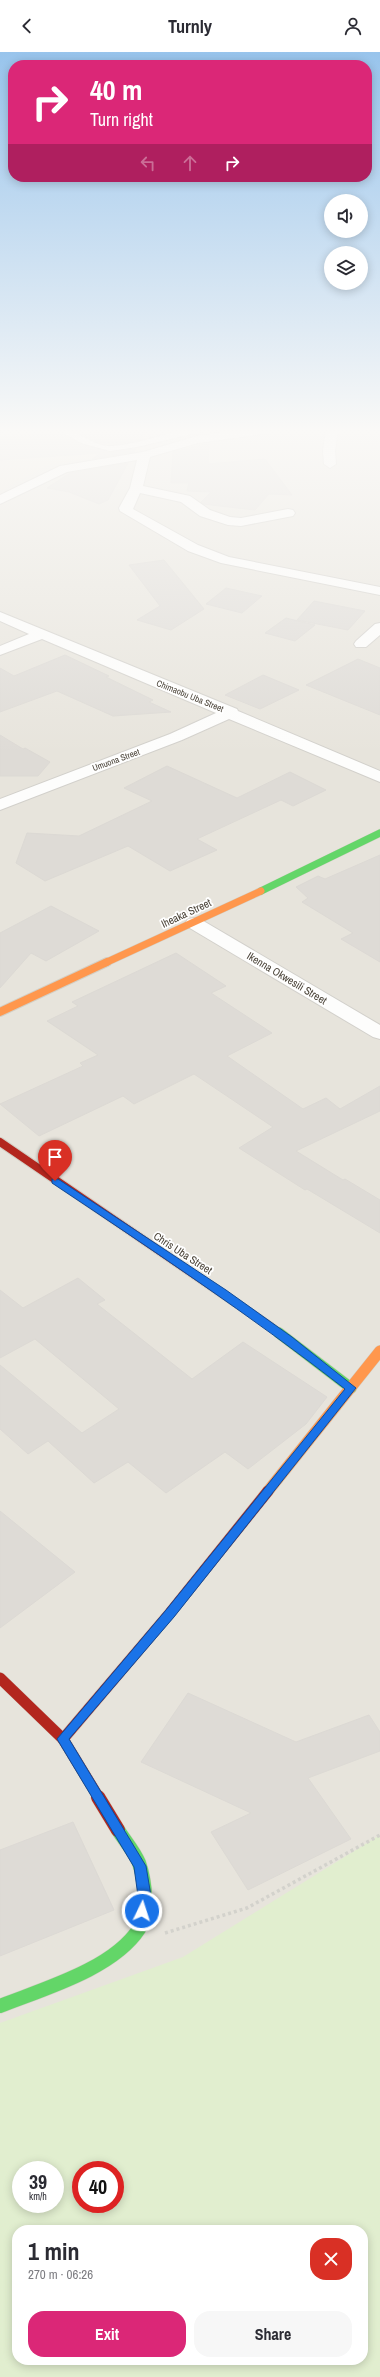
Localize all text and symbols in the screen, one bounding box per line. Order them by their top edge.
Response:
text: Turnly [168,14,212,39]
icon: back [16,15,38,37]
icon: person [342,15,364,37]
text: 40 m [90,71,142,109]
icon: right [24,76,76,128]
text: Turn right [90,107,153,132]
icon: left [137,152,159,174]
icon: ahead [179,152,201,174]
icon: right [221,152,243,174]
map controls [324,194,368,290]
button: sound [324,194,368,238]
button: layers [324,246,368,290]
street label: Chimaobu Uba Street [155,677,225,715]
street label: Umuona Street [91,746,141,774]
street label: Iheaka Street [159,895,214,931]
street label: Ikenna Okwesili Street [245,949,330,1008]
pin [38,1140,72,1181]
icon: arrive [44,1146,66,1168]
street label: Chris Uba Street [151,1229,215,1277]
position arrow [121,1890,163,1932]
speed limit sign: 40 [72,2161,124,2213]
text: 39 [29,2168,47,2195]
text: km/h [29,2190,47,2203]
text: 1 min [28,2235,79,2267]
button: close [310,2238,352,2280]
text: 270 m · 06:26 [28,2266,93,2283]
button: Exit [28,2311,186,2357]
button: Share [194,2311,352,2357]

